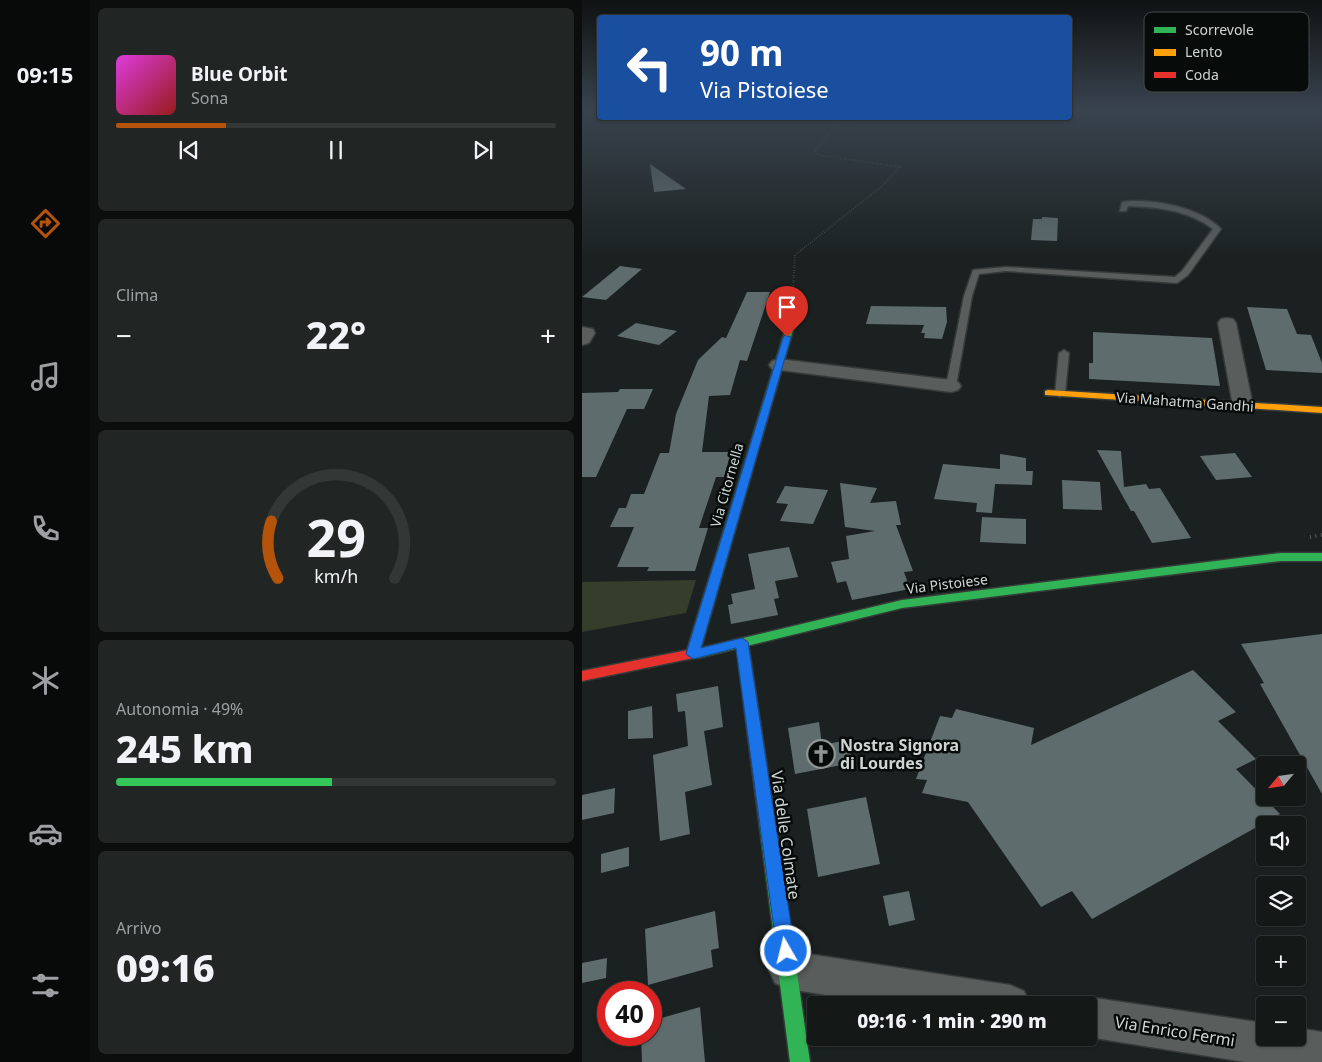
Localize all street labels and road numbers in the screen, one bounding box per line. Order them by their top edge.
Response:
street label: Via Mahatma Gandhi [1116,387,1254,416]
street label: Via Citornella [705,440,748,529]
street label: Via Pistoiese [905,569,989,598]
street label: Via delle Colmate [766,769,806,901]
street label: Via Enrico Fermi [1114,1011,1236,1051]

